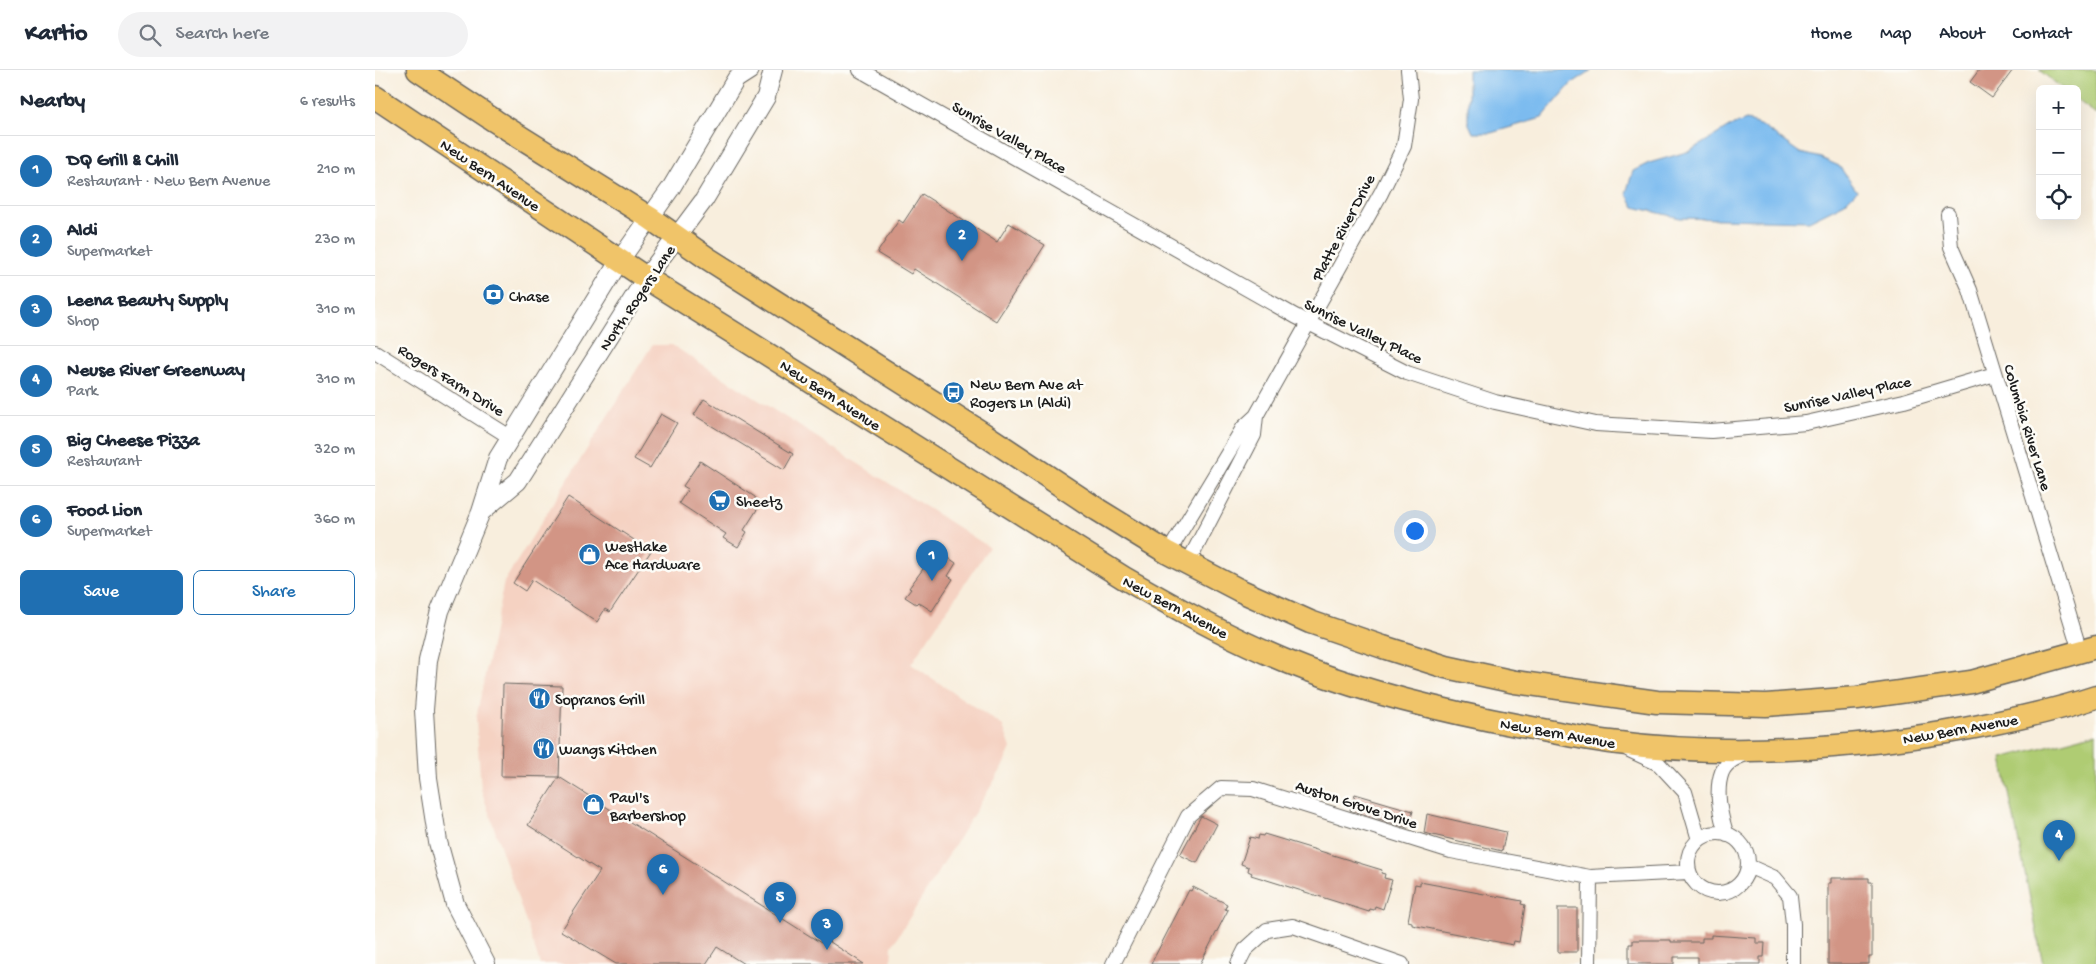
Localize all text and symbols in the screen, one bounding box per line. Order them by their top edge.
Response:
search box [118,12,468,57]
text: Kartio [25,20,88,49]
icon: search [136,21,164,49]
text: Search here [176,23,269,46]
text: Home [1810,24,1852,45]
text: Map [1880,24,1911,45]
text: About [1939,24,1985,45]
text: Contact [2013,24,2071,45]
map controls [2036,85,2081,220]
button: + [2036,85,2081,130]
text: Nearby [20,90,85,115]
text: 6 results [300,93,355,112]
street label: Sunrise Valley Place [948,98,1070,180]
button: − [2036,130,2081,175]
street label: New Bern Avenue [435,136,543,218]
text: DQ Grill & Chill [67,150,179,173]
text: 1 [33,161,39,180]
text: 210 m [316,161,355,180]
street label: Platte River Drive [1309,172,1381,286]
text: Restaurant · New Bern Avenue [67,173,270,192]
button: locate [2036,175,2081,220]
text: Aldi [67,220,98,243]
pin: 2 [946,220,978,261]
text: 2 [32,231,40,250]
text: 230 m [315,231,355,250]
street label: North Rogers Lane [597,242,682,355]
text: Supermarket [67,243,152,262]
bank icon: Chase [481,283,505,307]
place label: Chase [509,289,550,308]
text: Leena Beauty Supply [67,290,228,313]
street label: Sunrise Valley Place [1300,296,1425,370]
text: 3 [32,301,40,320]
text: 310 m [316,301,355,320]
text: Shop [67,313,99,332]
street label: Rogers Farm Drive [393,342,508,423]
street label: New Bern Avenue [775,357,884,437]
text: Neuse River Greenway [67,360,245,383]
street label: Columbia River Lane [1997,363,2054,494]
text: 4 [32,371,40,390]
text: 310 m [316,371,355,390]
street label: Sunrise Valley Place [1783,374,1914,419]
place label: New Bern Ave at Rogers Ln (Aldi) [970,377,1084,414]
bus stop icon: New Bern Ave at Rogers Ln (Aldi) [942,380,966,404]
text: Park [67,383,98,402]
text: Big Cheese Pizza [67,430,199,453]
text: 5 [32,441,40,460]
text: 320 m [315,441,355,460]
text: Restaurant [67,453,141,472]
supermarket icon: Sheetz [708,488,732,512]
place label: Sheetz [736,494,783,513]
text: Food Lion [67,500,142,523]
text: 6 [32,511,40,530]
text: 360 m [314,511,355,530]
your location [1402,518,1428,544]
text: Supermarket [67,523,152,542]
place label: Westlake Ace Hardware [605,539,701,576]
pin: 1 [916,540,948,581]
shop icon: Westlake Ace Hardware [577,542,601,566]
button: Save [20,570,183,615]
button: Share [193,570,355,615]
street label: New Bern Avenue [1118,573,1231,645]
restaurant icon: Sopranos Grill [527,686,551,710]
place label: Sopranos Grill [555,692,645,711]
street label: New Bern Avenue [1902,712,2020,751]
street label: New Bern Avenue [1498,716,1617,755]
restaurant icon: Wangs Kitchen [531,736,555,760]
place label: Wangs Kitchen [559,742,657,761]
street label: Auston Grove Drive [1293,778,1420,835]
place label: Paul's Barbershop [609,790,686,827]
shop icon: Paul's Barbershop [582,793,606,817]
pin: 4 [2043,820,2075,861]
pin: 6 [647,854,679,895]
pin: 5 [764,882,796,923]
pin: 3 [811,909,843,950]

